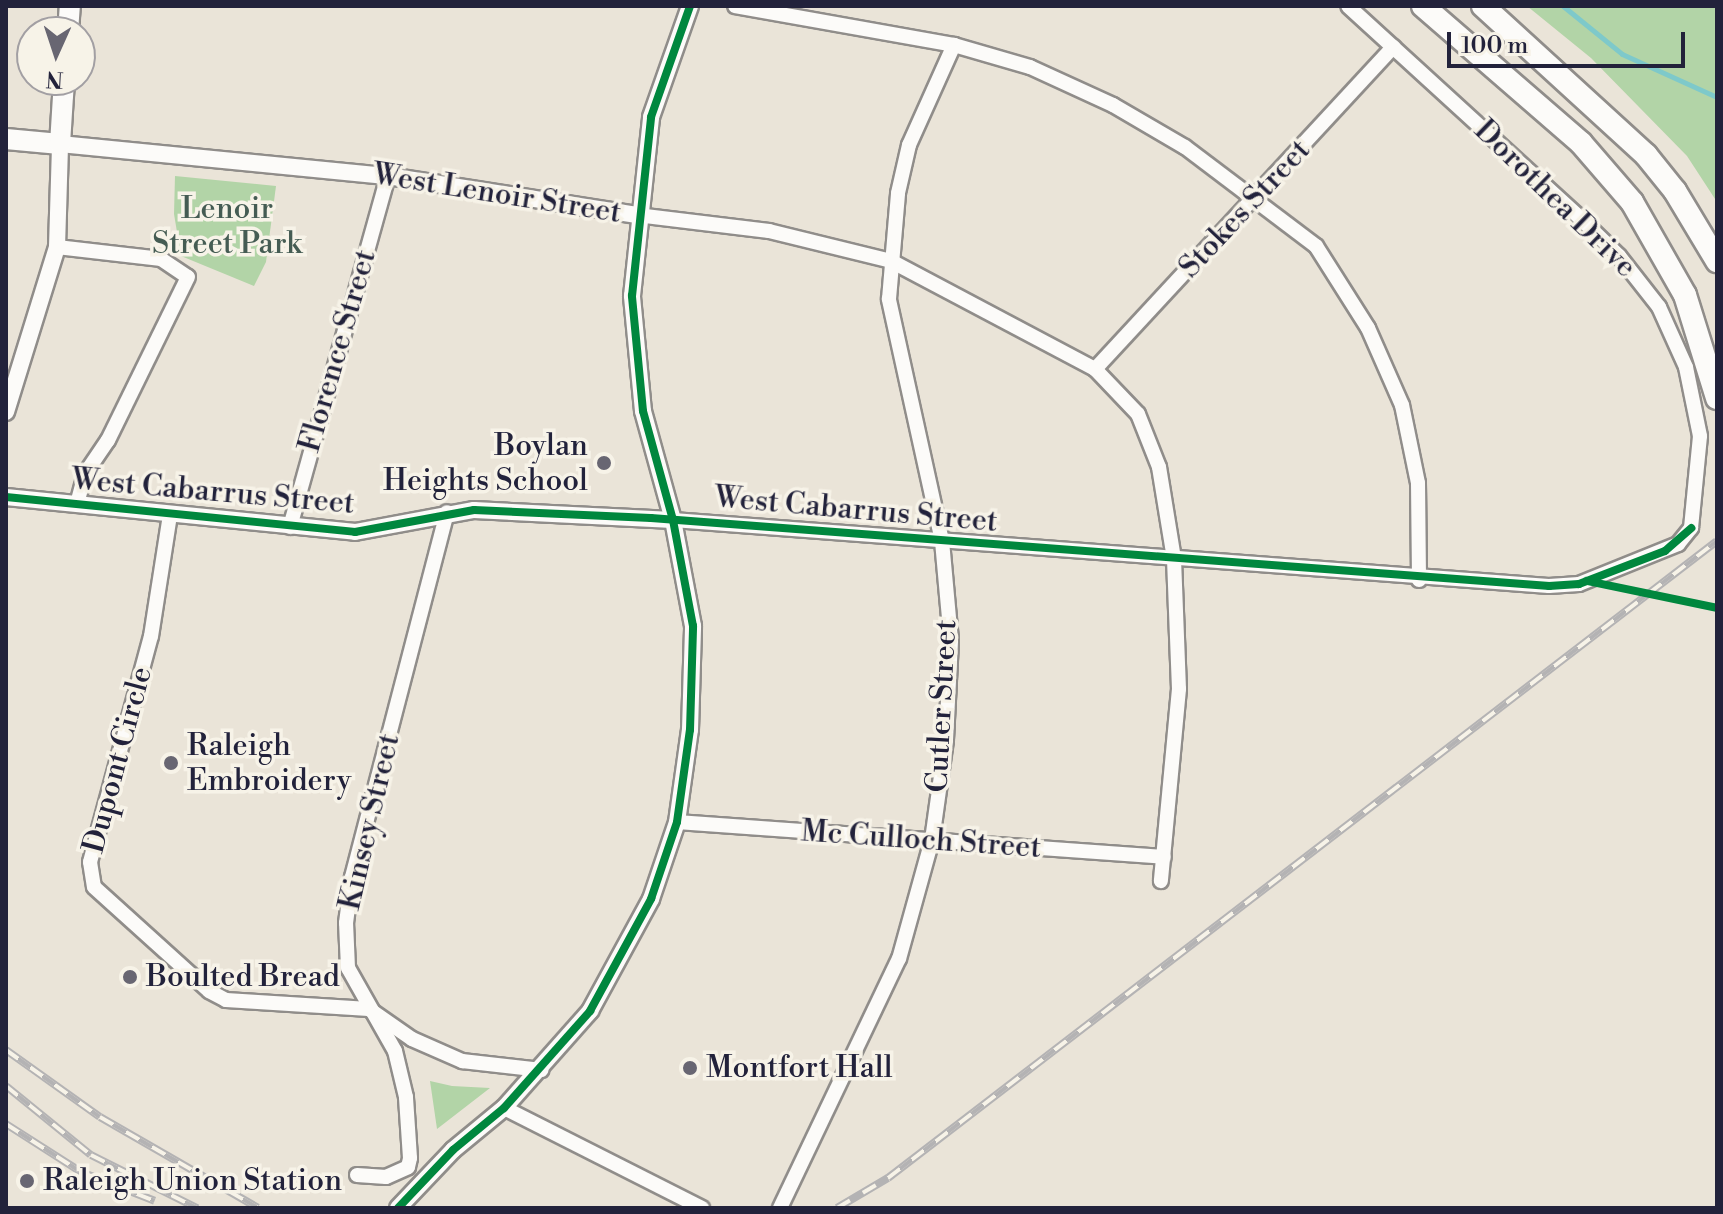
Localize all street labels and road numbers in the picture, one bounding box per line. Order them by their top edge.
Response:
street label: Dorothea Drive [1467,113,1643,285]
street label: Stokes Street [1172,132,1318,286]
street label: West Lenoir Street [370,157,624,231]
street label: Florence Street [292,245,384,457]
street label: West Cabarrus Street [70,462,356,522]
street label: West Cabarrus Street [713,480,999,540]
street label: Cutler Street [919,619,965,793]
street label: Dupont Circle [76,663,160,857]
street label: Kinsey Street [332,730,408,914]
street label: Mc Culloch Street [800,814,1042,866]

